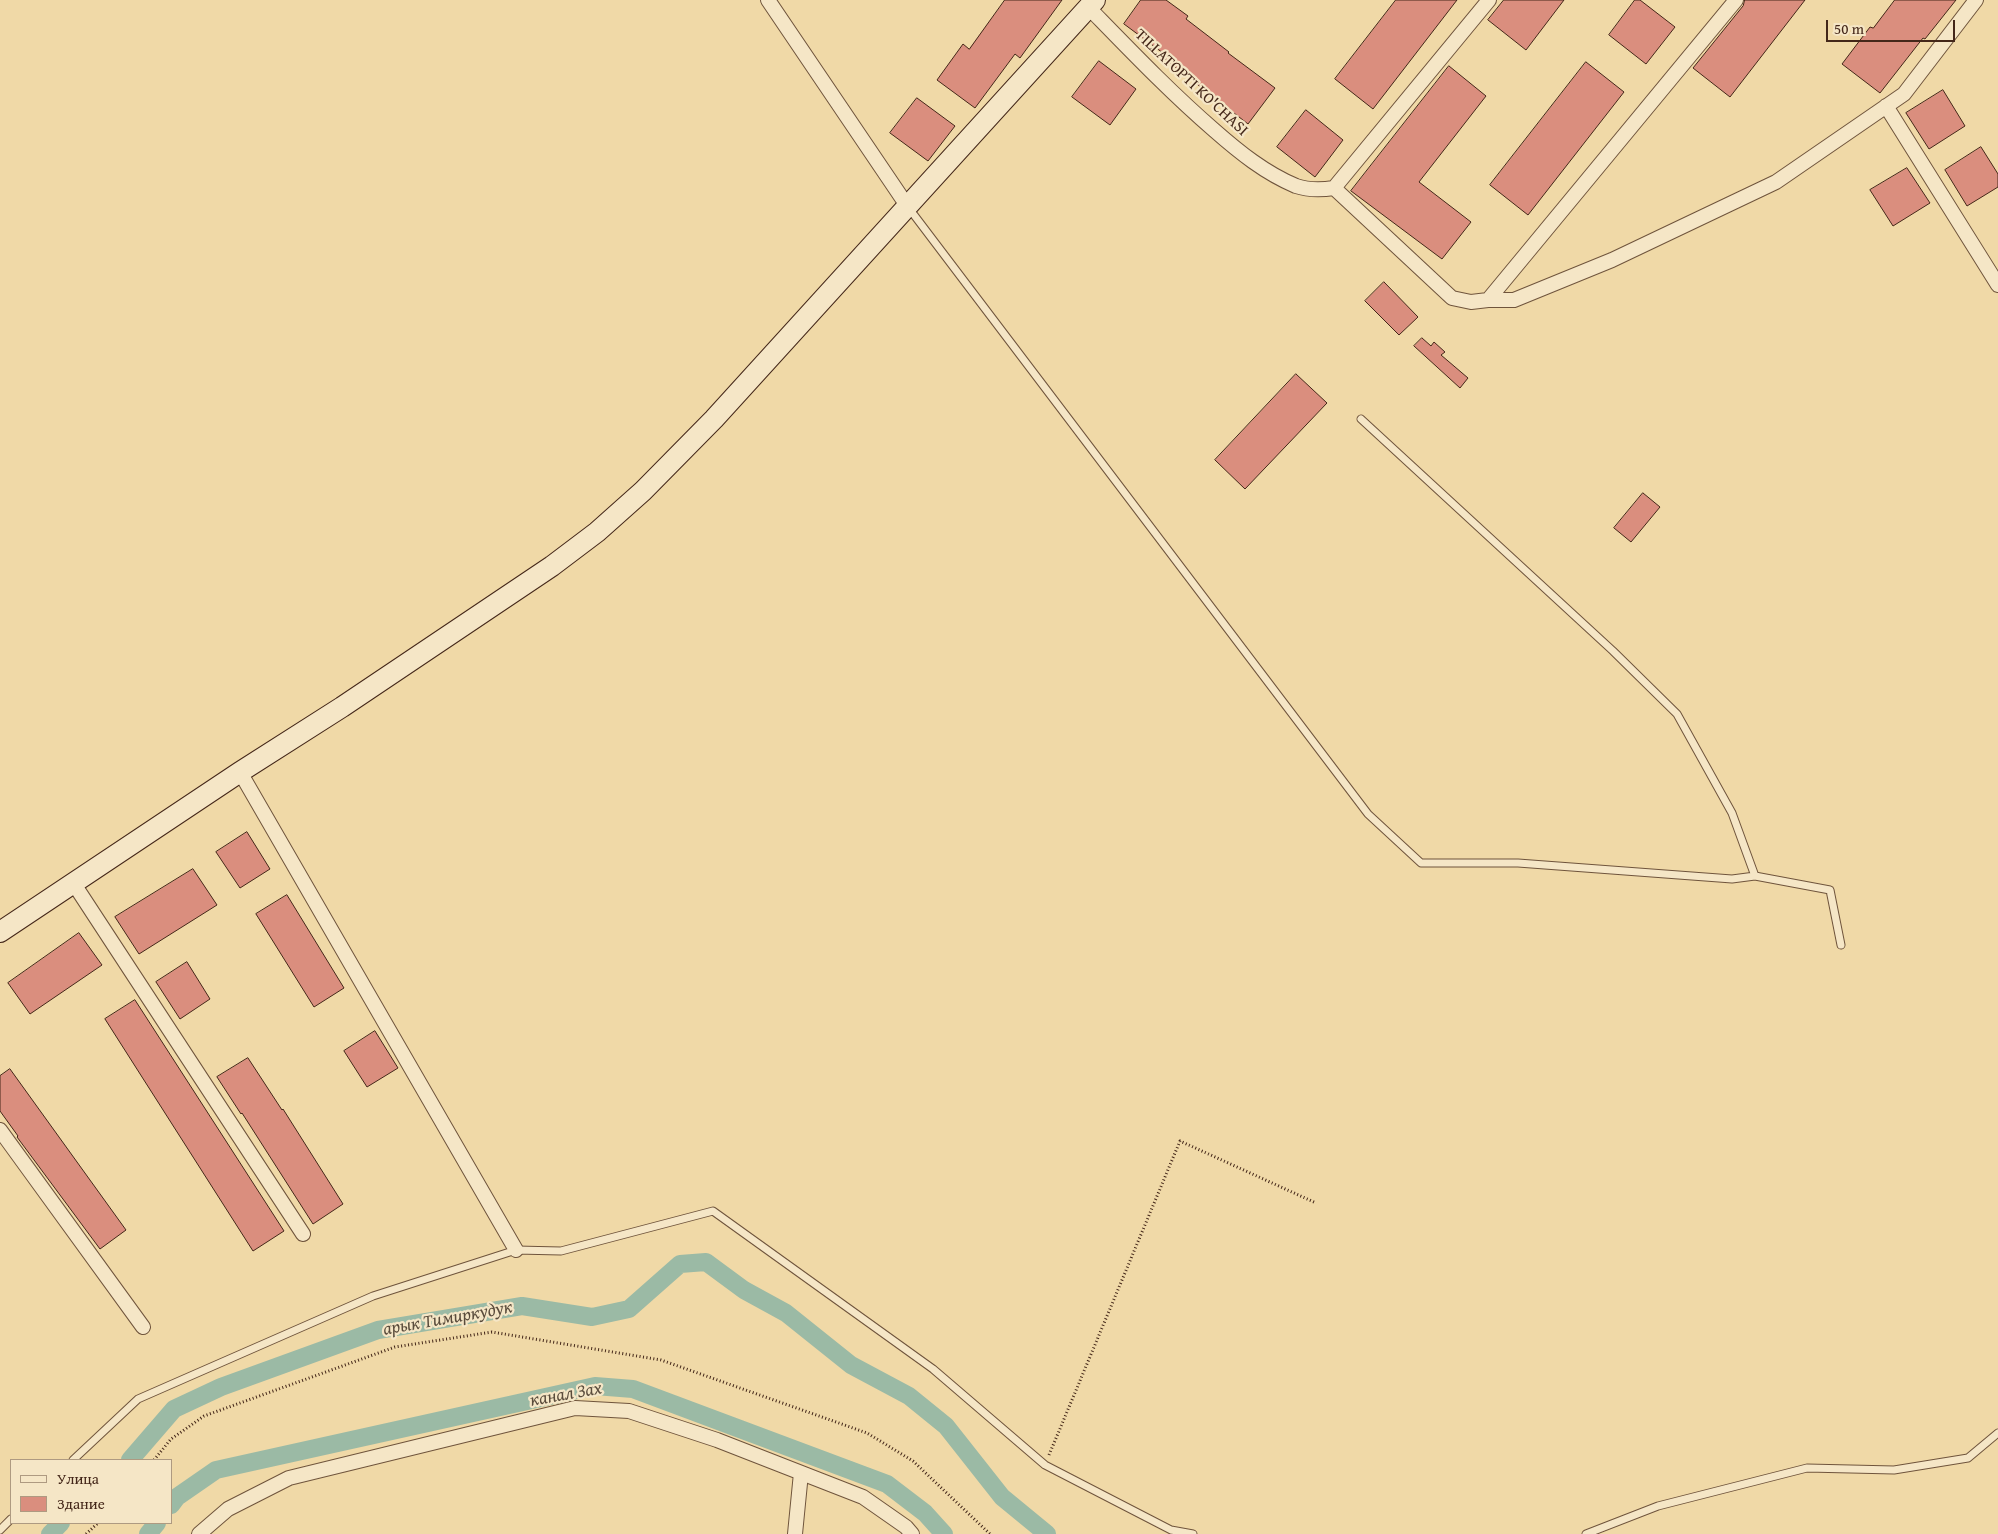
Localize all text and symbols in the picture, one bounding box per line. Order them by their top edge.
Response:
scale bar [1828,10,1957,42]
text: 50 m [1834,18,1864,39]
street label: TILLATOPTI KO'CHASI [1130,26,1252,140]
water label: арык Тимиркудук [382,1297,514,1341]
water label: канал Зах [529,1378,603,1412]
legend [10,1459,172,1524]
text: Улица [57,1468,99,1489]
text: Здание [57,1493,105,1514]

